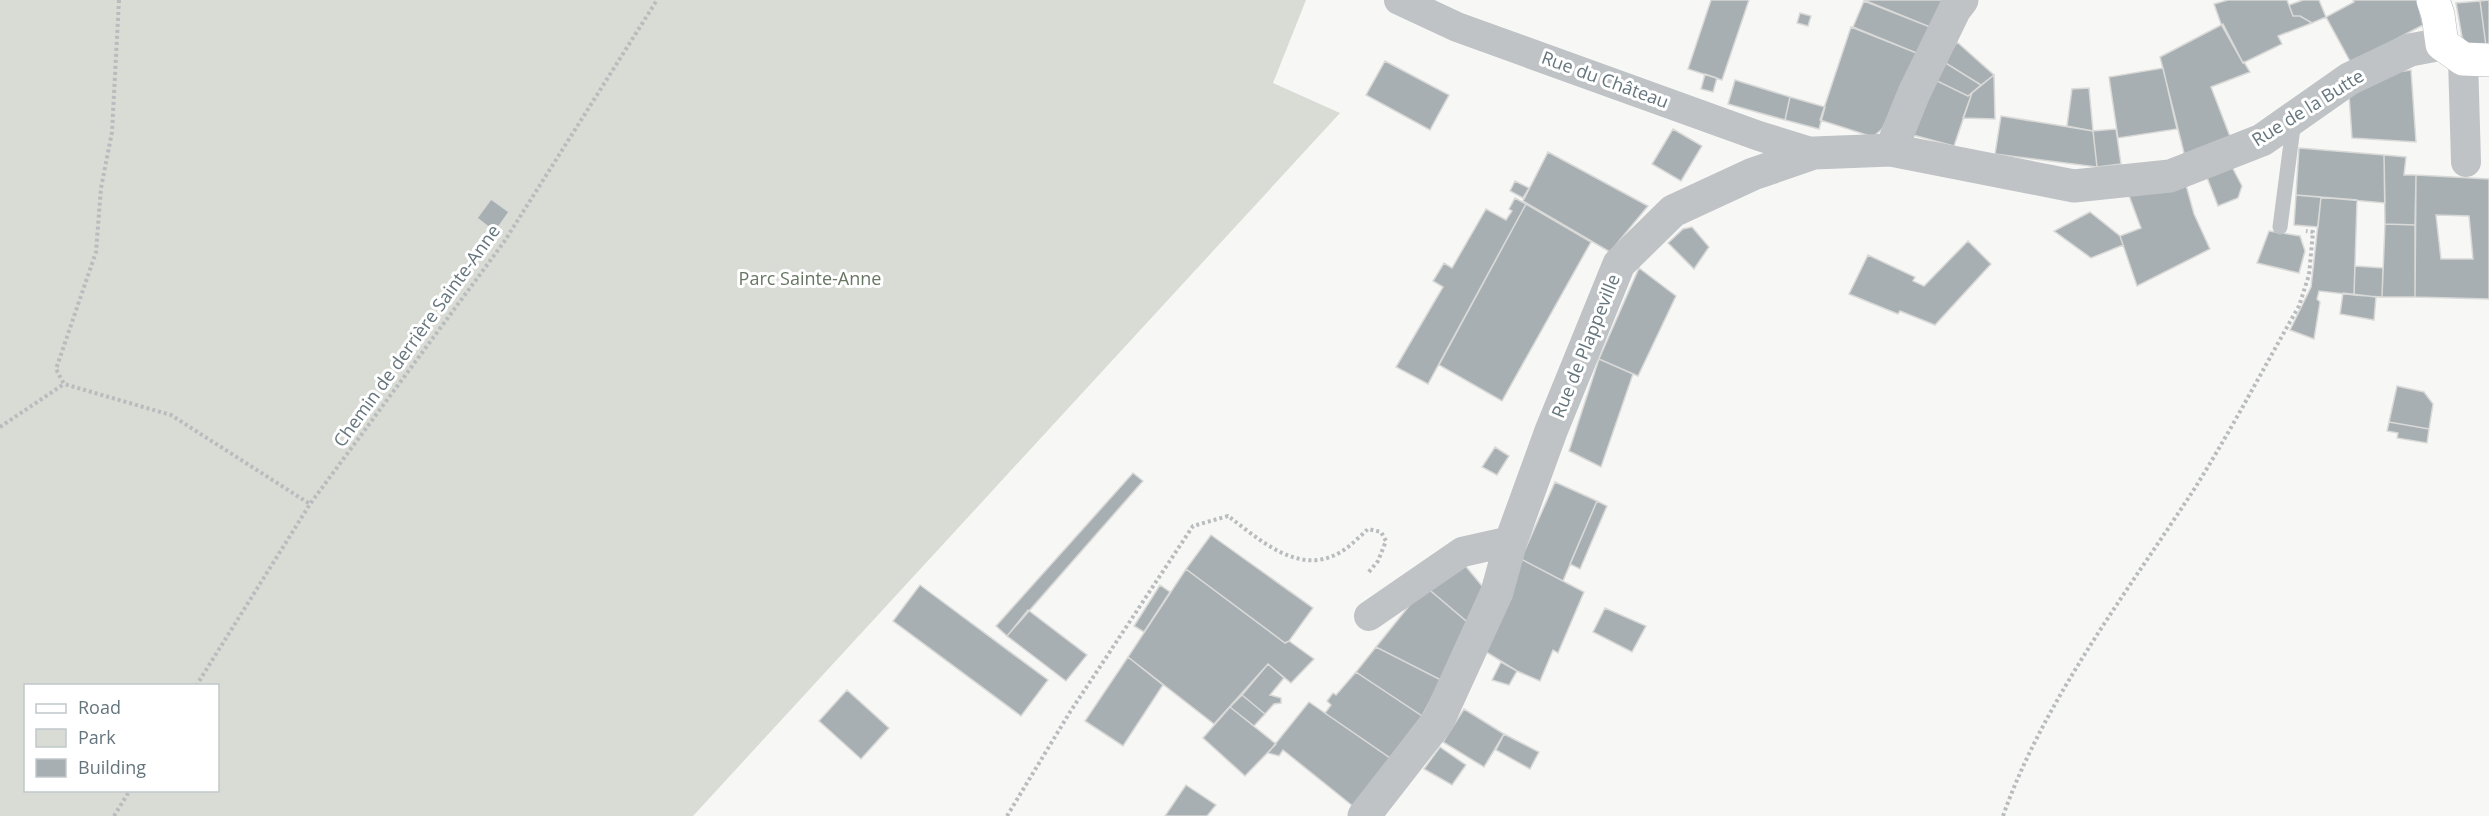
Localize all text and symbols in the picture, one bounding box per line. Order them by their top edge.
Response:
street label: Rue du Château [1538,45,1672,113]
street label: Rue de la Butte [2247,63,2368,151]
street label: Chemin de derrière Sainte-Anne [327,219,505,451]
park label: Parc Sainte-Anne [739,266,881,290]
street label: Rue de Plappeville [1545,270,1625,421]
legend [24,684,219,792]
text: Road [78,695,121,719]
text: Park [78,725,116,749]
text: Building [78,755,146,779]

